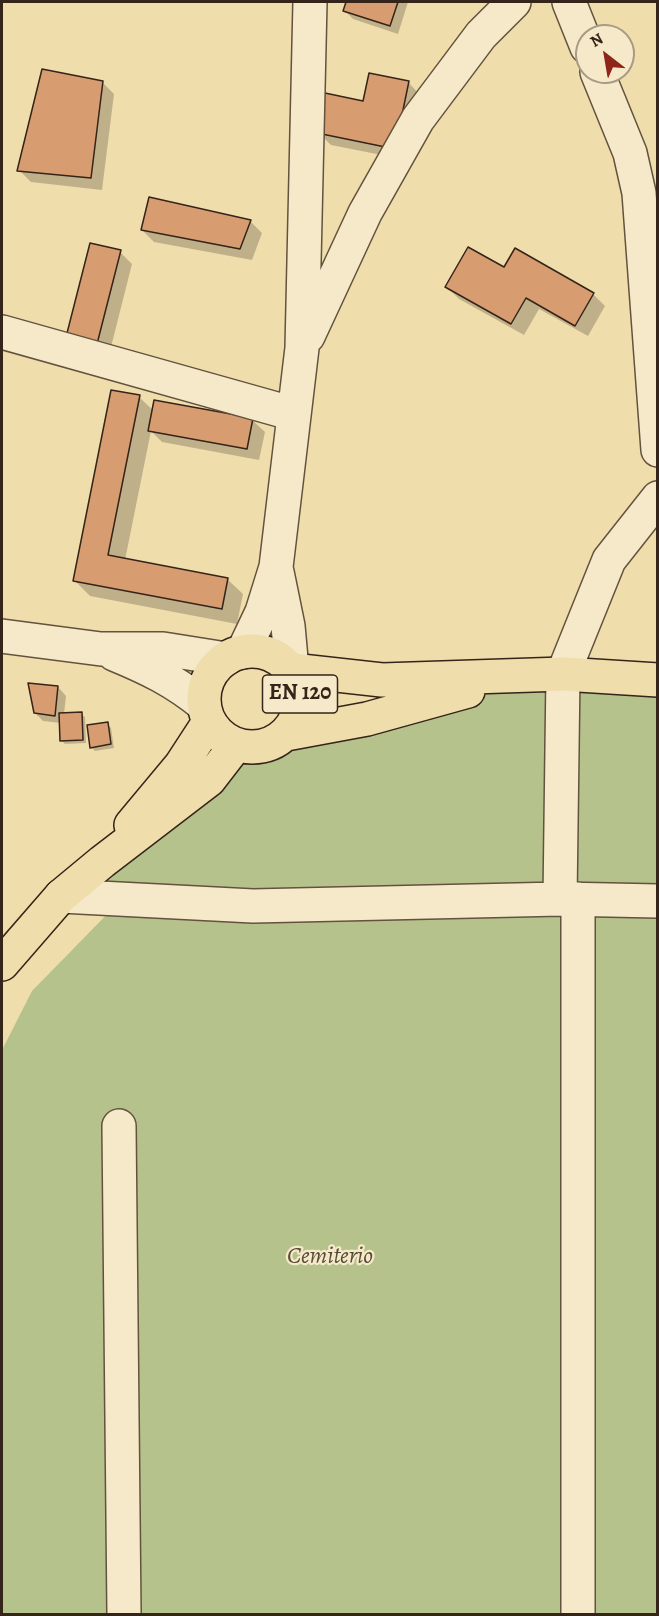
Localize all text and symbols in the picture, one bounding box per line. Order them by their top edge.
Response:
north arrow [575,24,635,84]
text: N [586,28,607,53]
road number: EN 120 [262,675,338,713]
park label: Cemiterio [287,1243,373,1271]

